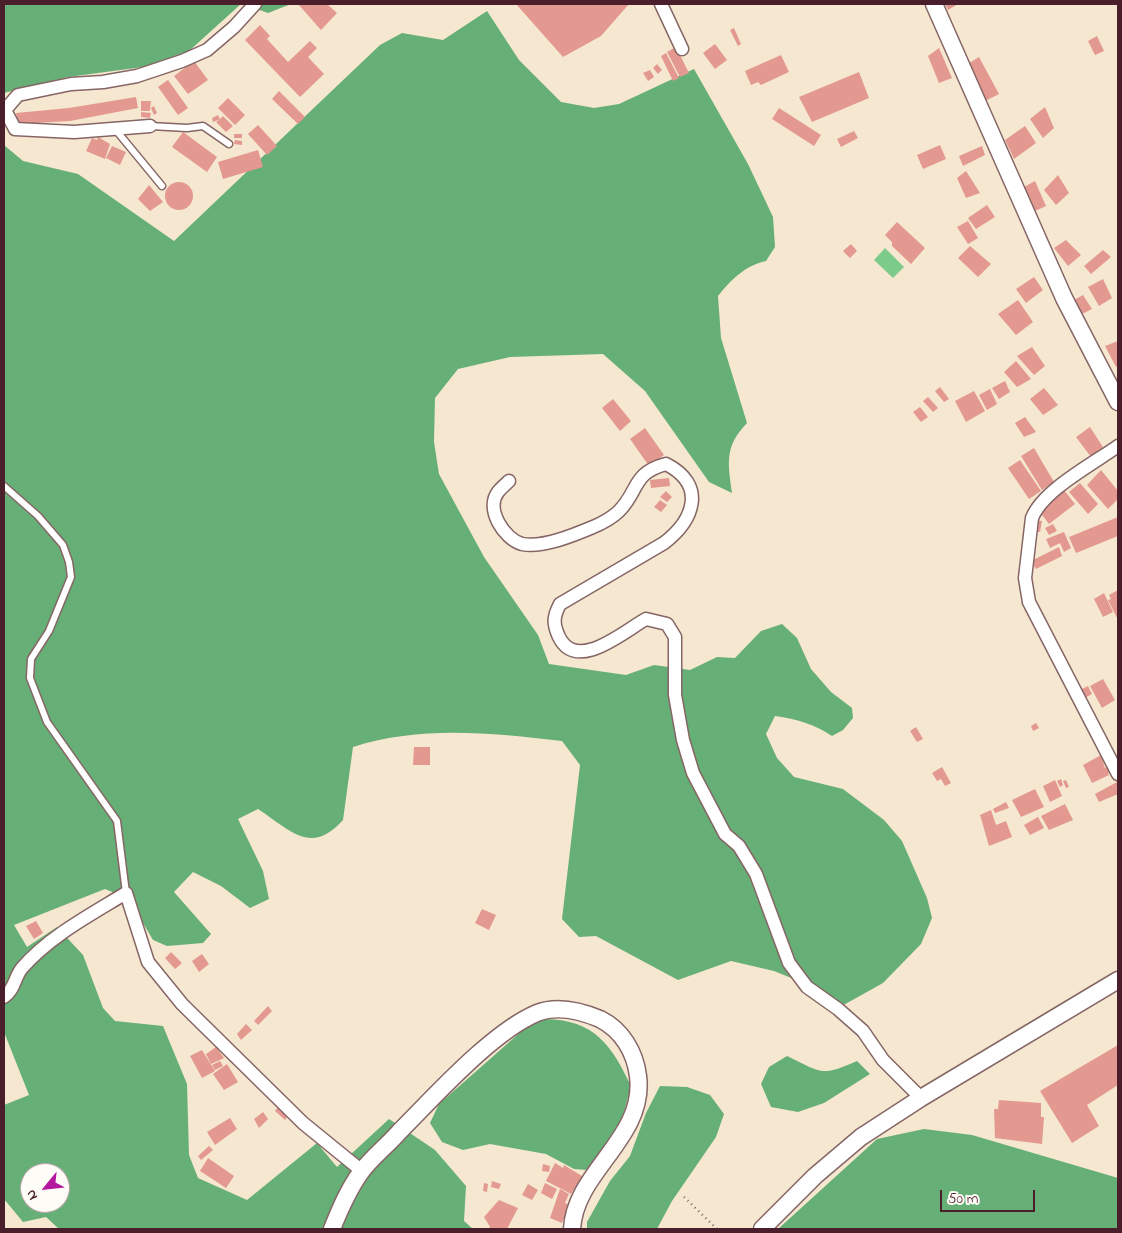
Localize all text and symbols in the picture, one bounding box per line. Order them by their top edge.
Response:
north arrow [20,1163,70,1213]
scale bar [942,1180,1037,1212]
text: N [21,1186,44,1204]
text: 50 m [948,1188,978,1210]

